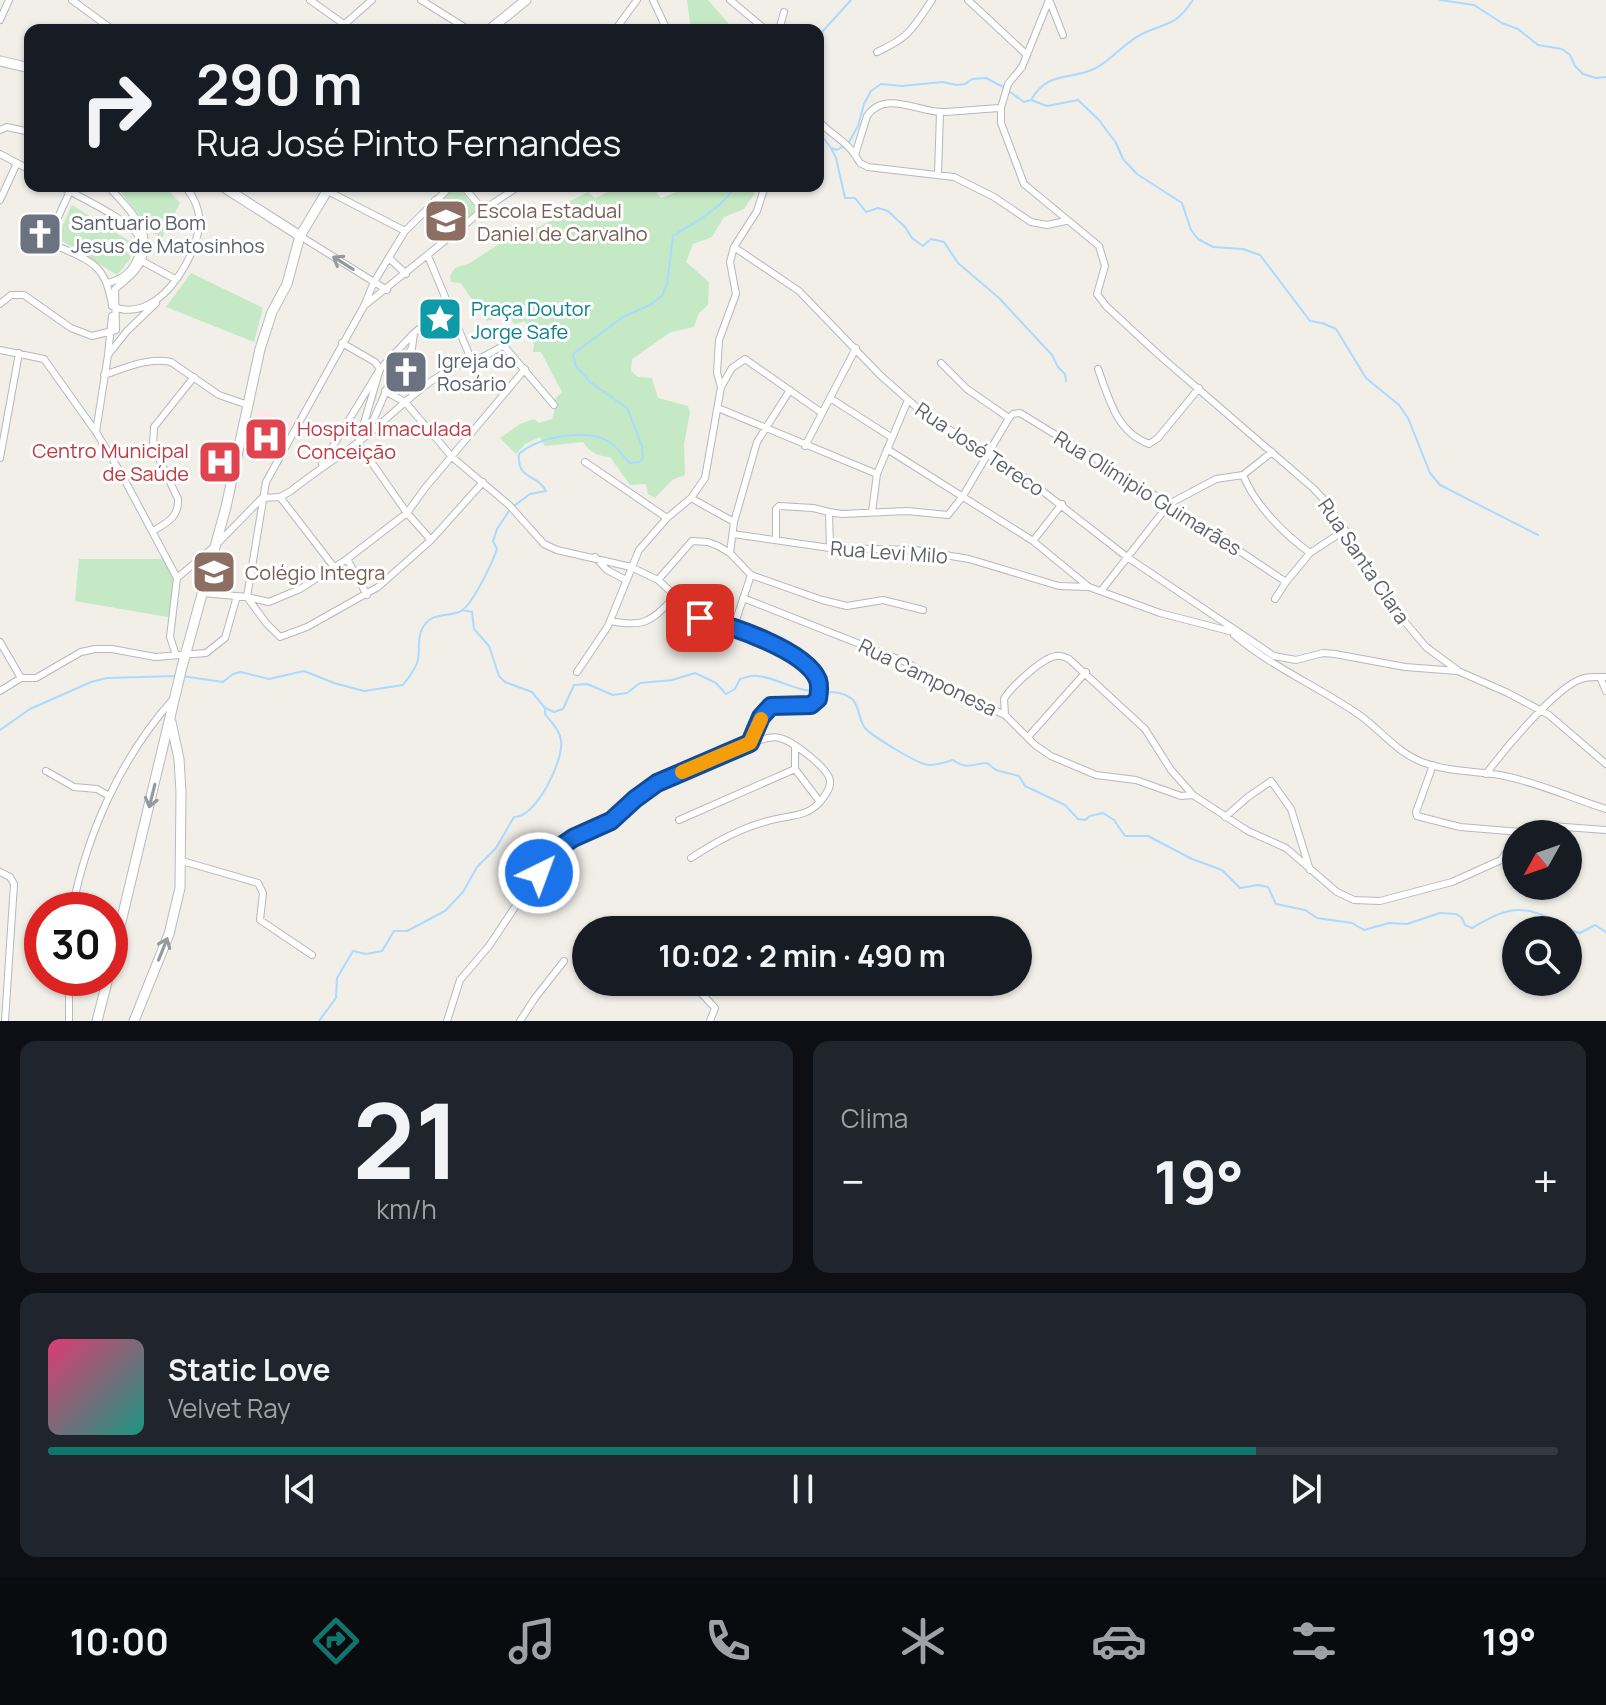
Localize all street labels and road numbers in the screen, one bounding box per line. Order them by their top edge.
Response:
street label: Rua José Tereco [910,396,1050,502]
street label: Rua Olímipio Guimarães [1049,424,1247,562]
street label: Rua Santa Clara [1312,493,1416,629]
street label: Rua Levi Milo [829,534,949,570]
street label: Rua Camponesa [854,632,1002,722]

